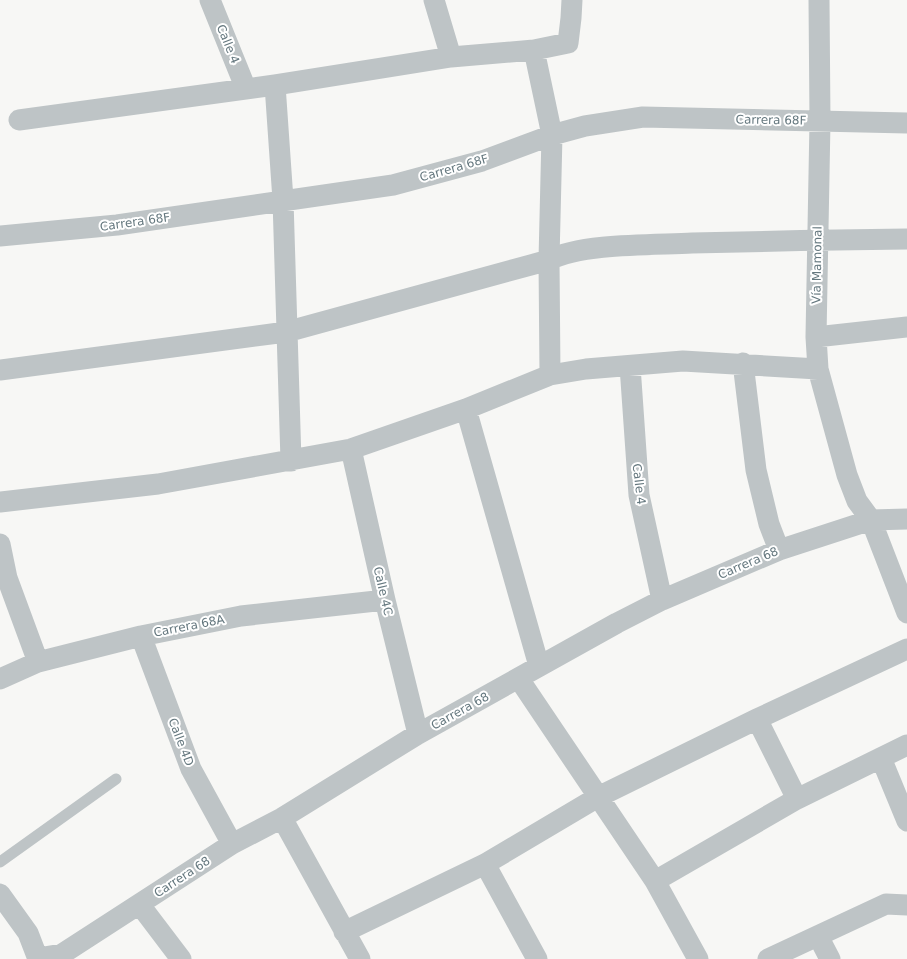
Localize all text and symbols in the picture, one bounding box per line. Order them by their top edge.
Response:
street label: Calle 4 [214,22,242,66]
street label: Carrera 68F [735,112,807,128]
street label: Carrera 68F [418,151,490,184]
street label: Carrera 68F [99,210,171,234]
street label: Vía Mamonal [809,226,825,304]
street label: Calle 4 [630,463,648,505]
street label: Carrera 68 [716,544,780,582]
street label: Calle 4C [371,565,395,617]
street label: Carrera 68A [152,612,226,640]
street label: Carrera 68 [429,689,491,733]
street label: Calle 4D [165,716,197,768]
street label: Carrera 68 [151,854,213,900]

